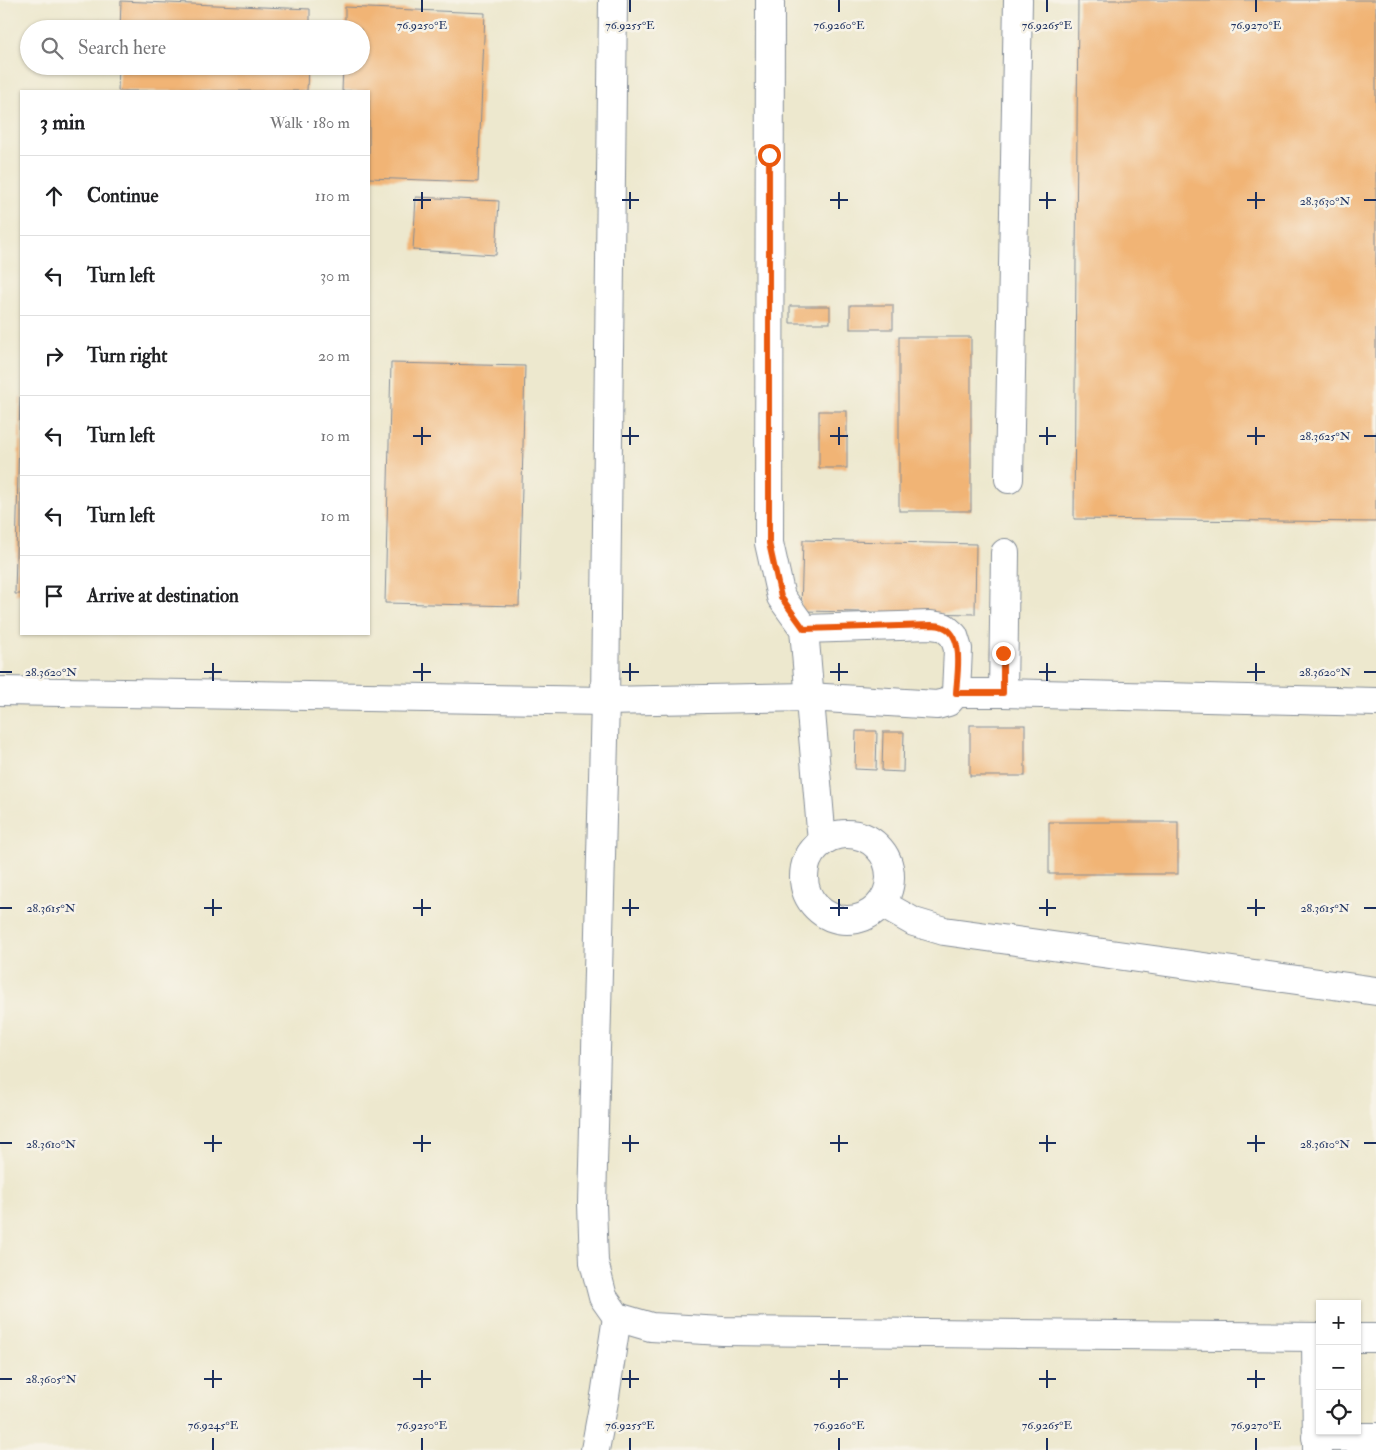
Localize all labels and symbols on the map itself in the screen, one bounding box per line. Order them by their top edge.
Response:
text: 76.9250°E [397,18,447,33]
text: 76.9255°E [605,18,655,33]
text: 76.9260°E [813,18,865,33]
text: 76.9265°E [1022,18,1073,33]
text: 76.9270°E [1231,18,1282,33]
route start [758,144,781,167]
text: 28.3630°N [1300,194,1350,209]
text: 28.3625°N [1300,429,1351,444]
route end [992,642,1015,665]
text: 28.3620°N [25,665,77,680]
text: 28.3620°N [1299,665,1351,680]
text: 28.3615°N [26,901,76,916]
text: 28.3615°N [1300,901,1350,916]
text: 28.3610°N [26,1137,76,1152]
text: 28.3610°N [1300,1137,1350,1152]
text: 28.3605°N [25,1372,77,1387]
text: 76.9245°E [188,1418,239,1433]
text: 76.9250°E [397,1418,447,1433]
text: 76.9255°E [605,1418,655,1433]
text: 76.9260°E [813,1418,865,1433]
text: 76.9265°E [1022,1418,1073,1433]
text: 76.9270°E [1231,1418,1282,1433]

